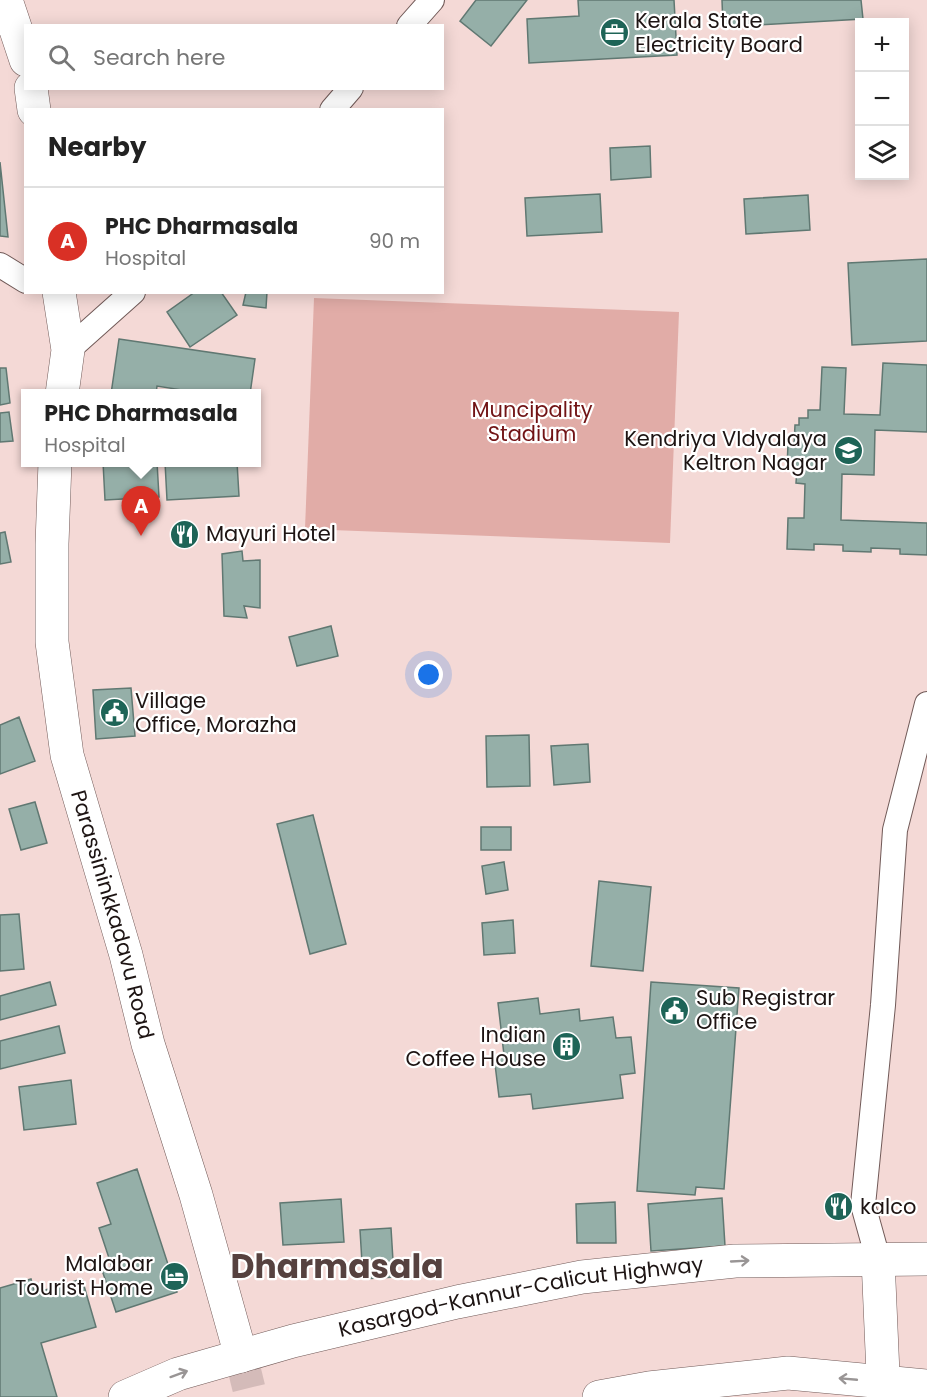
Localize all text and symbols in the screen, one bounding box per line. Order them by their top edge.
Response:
place label: Kerala State Electricity Board [635,6,803,59]
office icon: Kerala State Electricity Board [598,17,630,49]
map controls [855,18,909,180]
button: + [855,18,909,72]
search box [24,24,444,90]
icon: search [45,41,78,74]
text: Search here [93,42,226,73]
button: − [855,72,909,126]
button: layers [855,126,909,180]
text: Nearby [48,129,146,165]
text: PHC Dharmasala [105,211,298,242]
text: A [60,227,75,255]
text: 90 m [369,227,420,255]
text: Hospital [105,244,186,272]
popup [21,389,261,467]
park label: Muncipality Stadium [471,395,593,448]
text: PHC Dharmasala [44,398,238,429]
place label: Kendriya VIdyalaya Keltron Nagar [624,424,827,477]
text: Hospital [44,431,126,459]
school or university icon: Kendriya VIdyalaya Keltron Nagar [832,435,864,467]
pin: A [122,486,160,536]
restaurant icon: Mayuri Hotel [169,518,201,550]
place label: Mayuri Hotel [206,519,336,548]
your location [414,660,443,689]
place label: Village Office, Morazha [135,686,297,739]
public building icon: Village Office, Morazha [98,697,130,729]
street label: Parassininkkadavu Road [64,787,161,1042]
place label: Sub Registrar Office [696,983,835,1036]
public building icon: Sub Registrar Office [659,994,691,1026]
place label: Indian Coffee House [405,1020,546,1073]
building icon: Indian Coffee House [551,1031,583,1063]
restaurant icon: kalco [823,1191,855,1223]
place label: kalco [860,1192,916,1221]
district label: Dharmasala [230,1243,444,1290]
place label: Malabar Tourist Home [15,1249,153,1302]
street label: Kasargod-Kannur-Calicut Highway [335,1249,705,1344]
one-way arrow [729,1256,749,1267]
hotel icon: Malabar Tourist Home [158,1260,190,1292]
one-way arrow [169,1368,188,1379]
one-way arrow [838,1373,858,1384]

